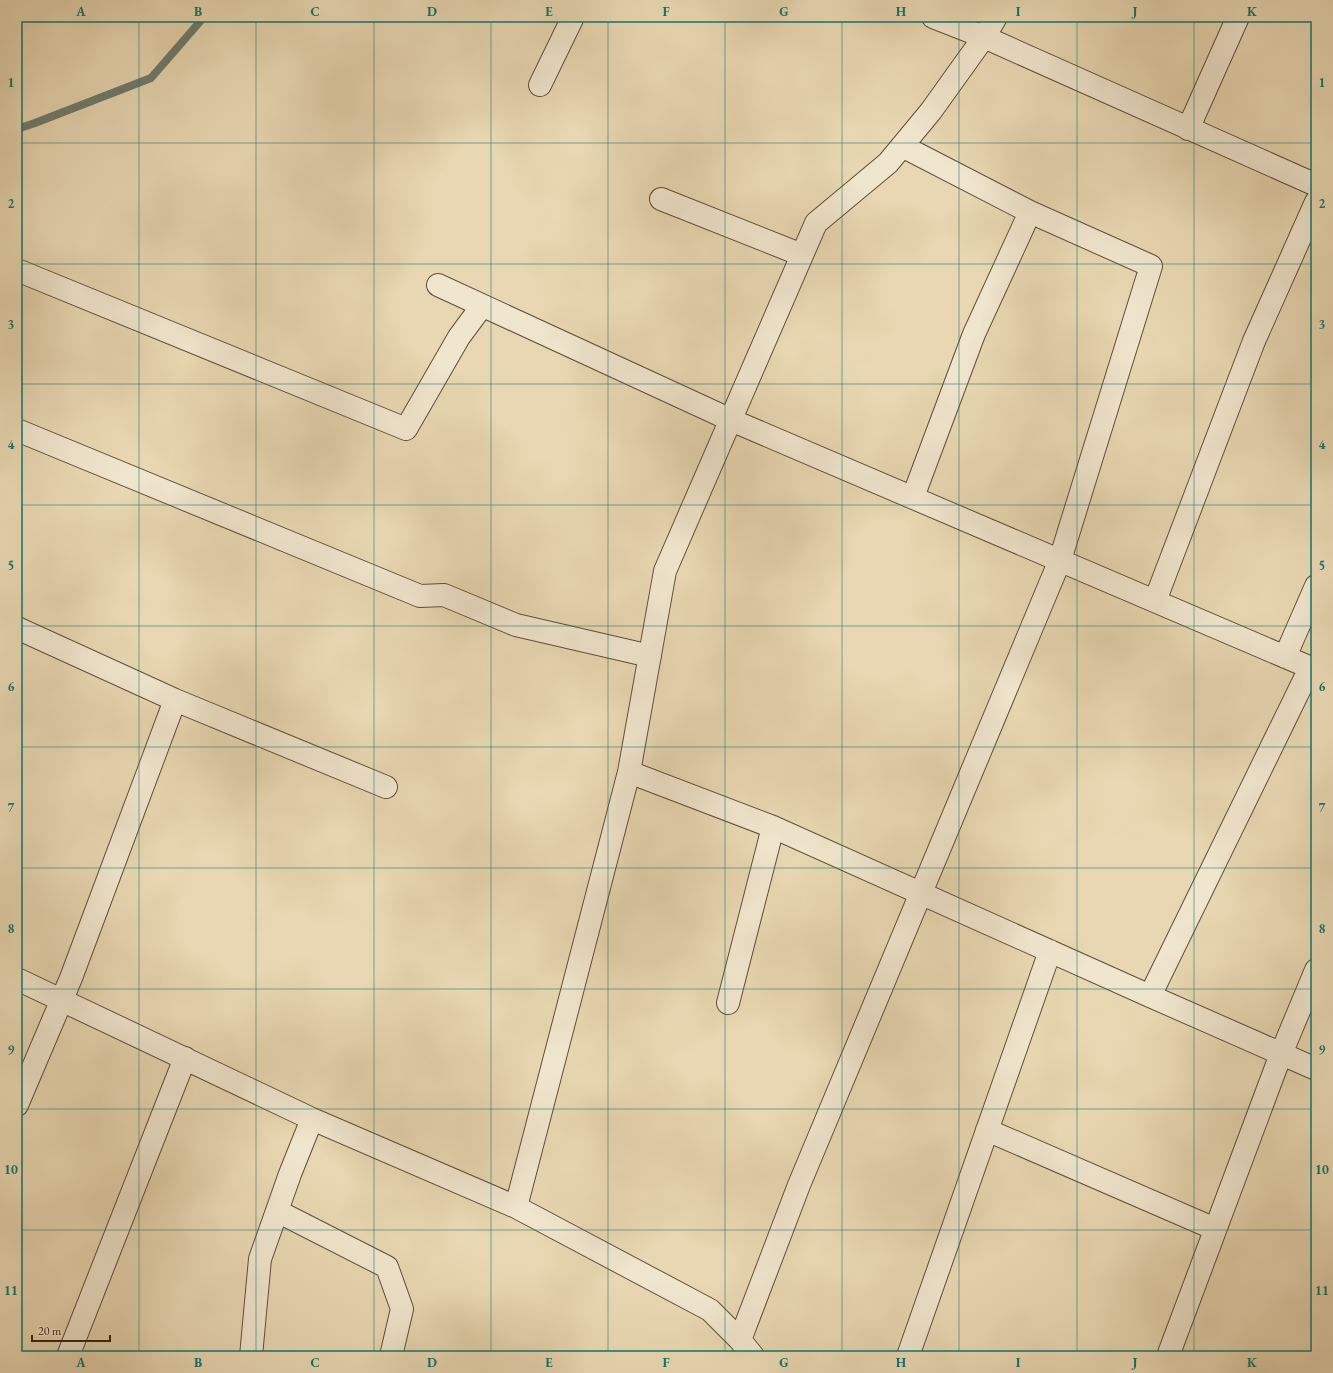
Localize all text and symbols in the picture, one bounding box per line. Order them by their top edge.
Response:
text: A [75,3,86,20]
text: B [194,3,202,20]
text: C [310,3,320,20]
text: D [427,3,437,20]
text: E [545,3,553,20]
text: F [662,3,670,20]
text: G [779,3,789,20]
text: H [896,3,907,20]
text: I [1016,3,1021,20]
text: J [1131,3,1138,20]
text: K [1247,3,1258,20]
text: 1 [8,74,15,91]
text: 1 [1319,74,1326,91]
text: 2 [8,195,15,212]
text: 2 [1319,195,1326,212]
text: 3 [8,316,15,333]
text: 3 [1319,316,1326,333]
text: 4 [8,436,15,453]
text: 4 [1319,436,1326,453]
text: 5 [8,557,14,574]
text: 5 [1319,557,1325,574]
text: 6 [8,678,15,695]
text: 6 [1319,678,1326,695]
text: 7 [8,799,15,816]
text: 7 [1319,799,1326,816]
text: 8 [8,920,15,937]
text: 8 [1319,920,1326,937]
text: 9 [8,1041,15,1058]
text: 9 [1319,1041,1326,1058]
text: 10 [4,1161,18,1178]
text: 10 [1315,1161,1329,1178]
text: 11 [4,1282,18,1299]
text: 11 [1315,1282,1329,1299]
scale bar [32,1317,110,1343]
text: 20 m [38,1323,62,1339]
text: A [75,1354,86,1371]
text: B [194,1354,202,1371]
text: C [310,1354,320,1371]
text: D [427,1354,437,1371]
text: E [545,1354,553,1371]
text: F [662,1354,670,1371]
text: G [779,1354,789,1371]
text: H [896,1354,907,1371]
text: I [1016,1354,1021,1371]
text: J [1131,1354,1138,1371]
text: K [1247,1354,1258,1371]

